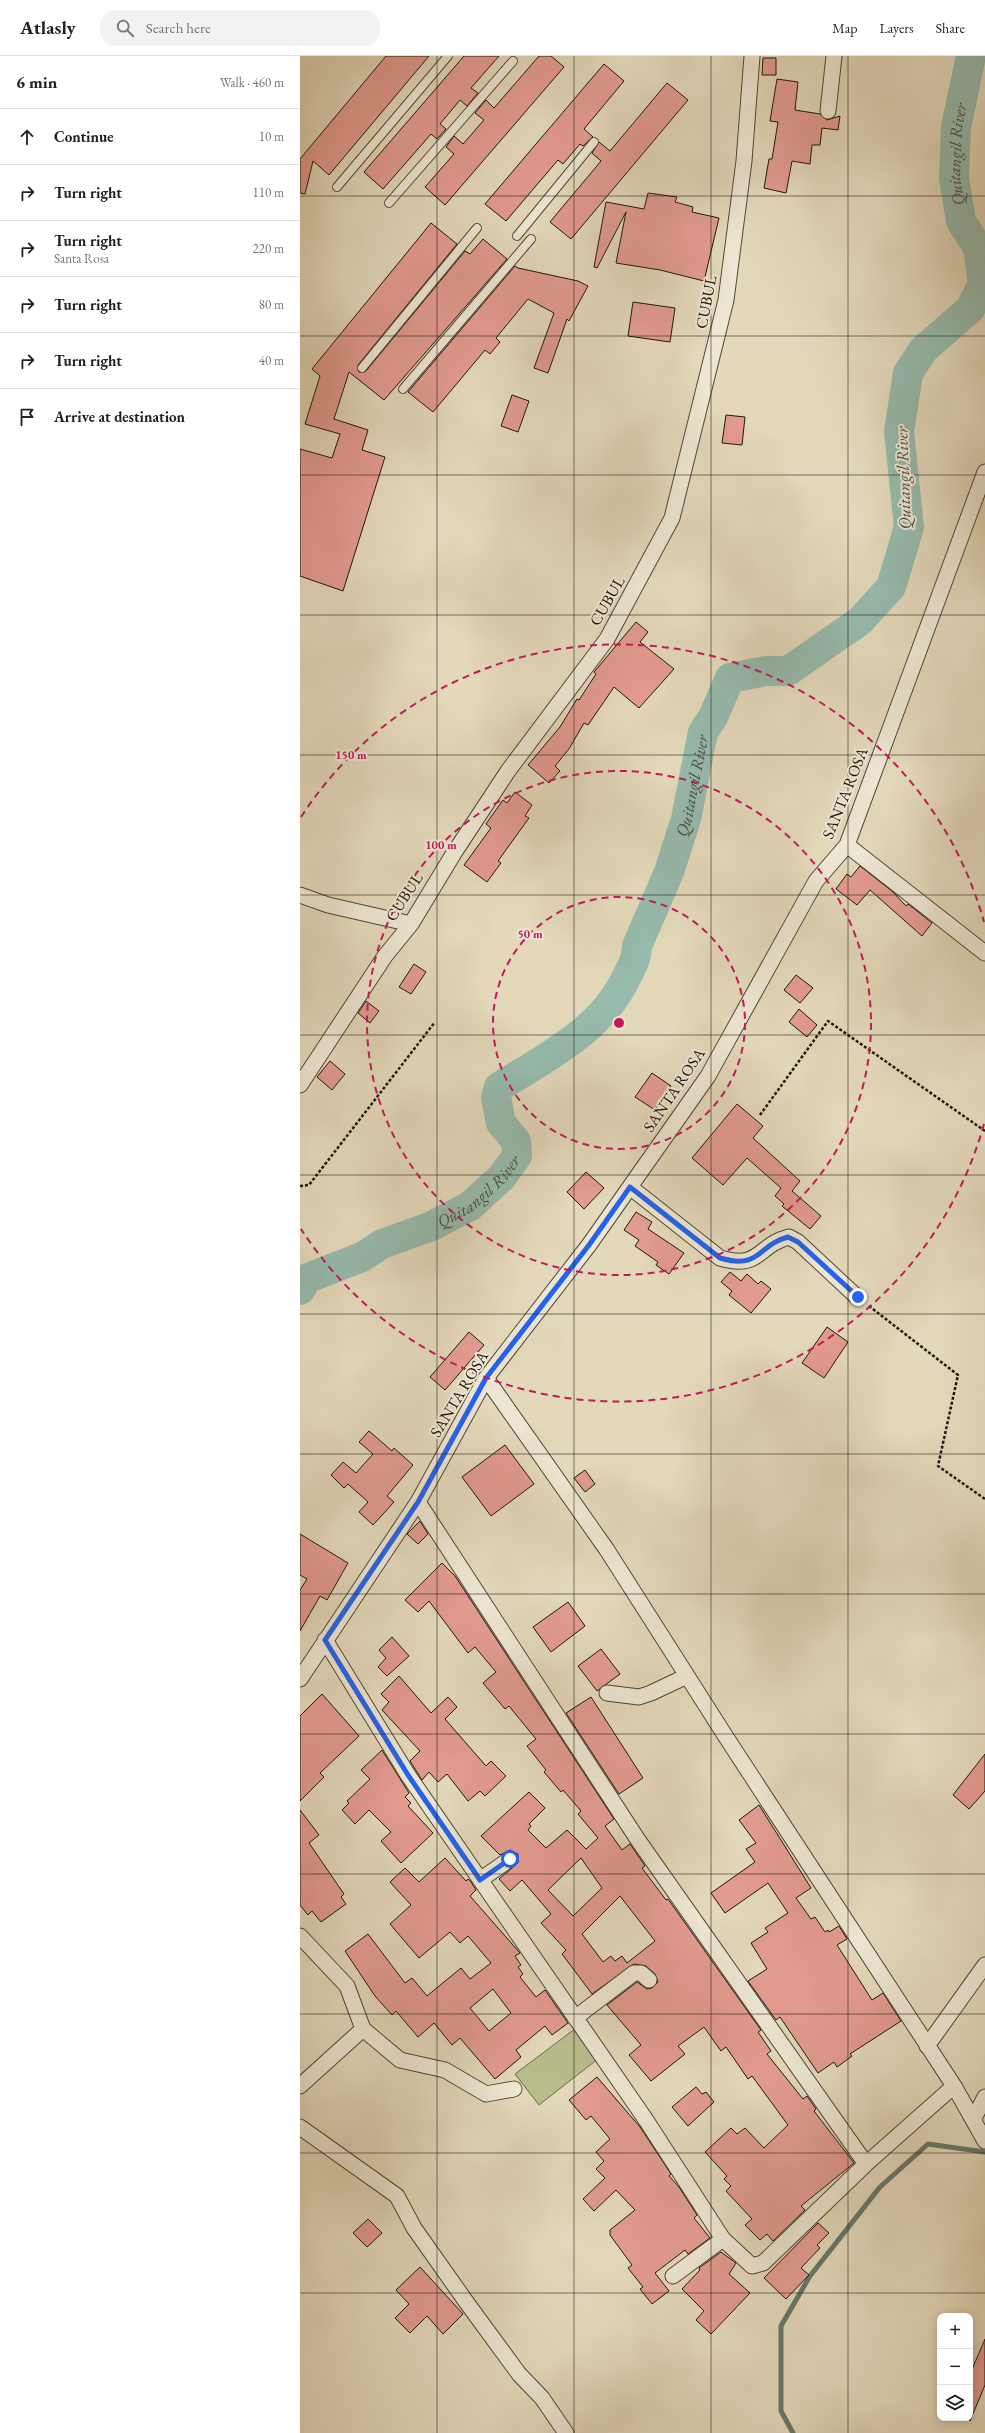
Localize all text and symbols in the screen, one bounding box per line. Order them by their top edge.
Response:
search box [100,10,380,46]
text: Atlasly [20,15,76,40]
icon: search [114,17,136,39]
text: Search here [146,18,211,37]
text: Map [832,19,857,37]
text: Layers [879,19,914,37]
text: Share [936,19,965,37]
text: 6 min [16,71,57,93]
text: Walk · 460 m [220,74,284,91]
water label: Quitangil River [943,99,972,207]
icon: ahead [16,126,38,148]
text: Continue [54,127,114,146]
text: 10 m [259,128,284,145]
icon: right [16,182,38,204]
text: Turn right [54,183,122,202]
text: 110 m [253,184,284,201]
text: Turn right [54,231,122,250]
icon: right [16,238,38,260]
text: 220 m [253,240,284,257]
text: Santa Rosa [54,250,109,267]
street label: CUBUL [691,273,722,330]
icon: right [16,294,38,316]
text: Turn right [54,295,122,314]
text: 80 m [259,296,284,313]
icon: right [16,350,38,372]
text: Turn right [54,351,122,370]
text: 40 m [259,352,284,369]
icon: arrive [16,406,38,428]
text: Arrive at destination [54,407,185,426]
water label: Quitangil River [890,425,916,530]
street label: CUBUL [584,572,630,630]
water label: Quitangil River [670,731,714,839]
street label: SANTA ROSA [817,743,873,842]
text: 150 m [335,747,367,763]
text: 100 m [425,837,457,853]
street label: CUBUL [381,868,428,925]
text: 50 m [517,926,543,942]
centre of rings [612,1016,626,1030]
street label: SANTA ROSA [638,1043,710,1136]
water label: Quitangil River [433,1150,526,1232]
route end [849,1288,867,1306]
street label: SANTA ROSA [425,1346,493,1441]
route start [501,1850,519,1868]
map controls [937,2313,973,2421]
button: + [937,2313,973,2349]
button: − [937,2349,973,2385]
button: layers [937,2385,973,2421]

